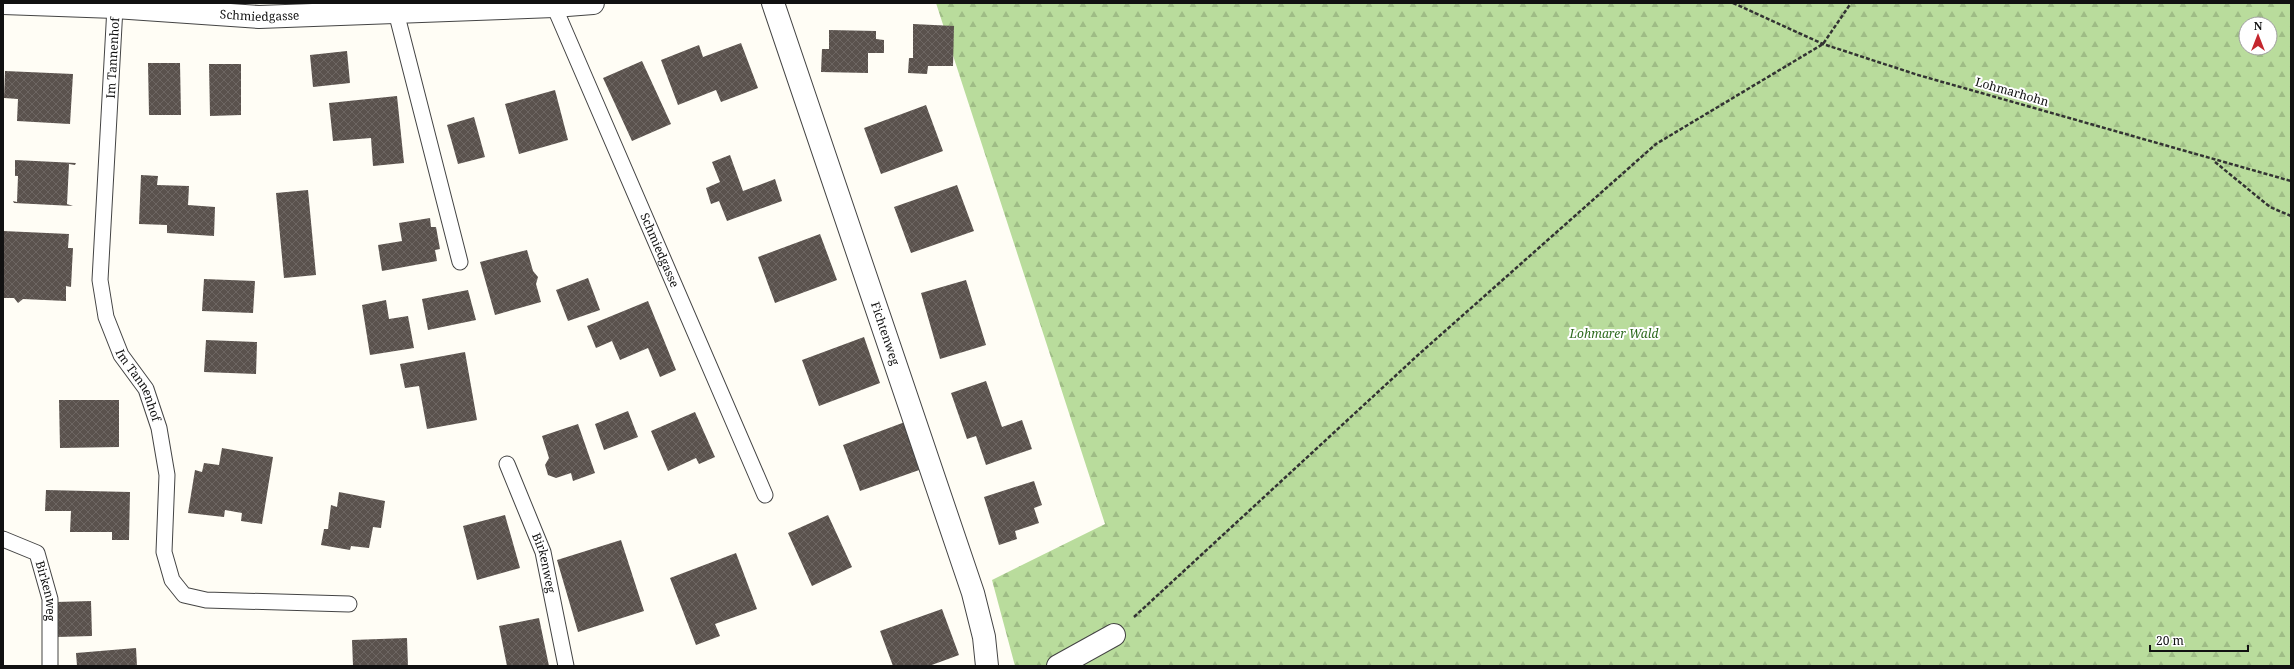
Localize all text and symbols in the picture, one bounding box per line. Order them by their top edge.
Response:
street label: Schmiedgasse [219,5,300,25]
street label: Im Tannenhof [102,15,123,99]
north arrow [2238,16,2278,56]
text: N [2254,18,2263,33]
street label: Lohmarhohn [1973,73,2051,110]
street label: Schmiedgasse [636,210,683,290]
street label: Fichtenweg [867,299,904,368]
park label: Lohmarer Wald [1569,325,1658,342]
street label: Im Tannenhof [112,347,166,425]
street label: Birkenweg [528,530,560,595]
street label: Birkenweg [32,559,59,622]
scale bar [2150,627,2248,653]
text: 20 m [2156,632,2184,649]

